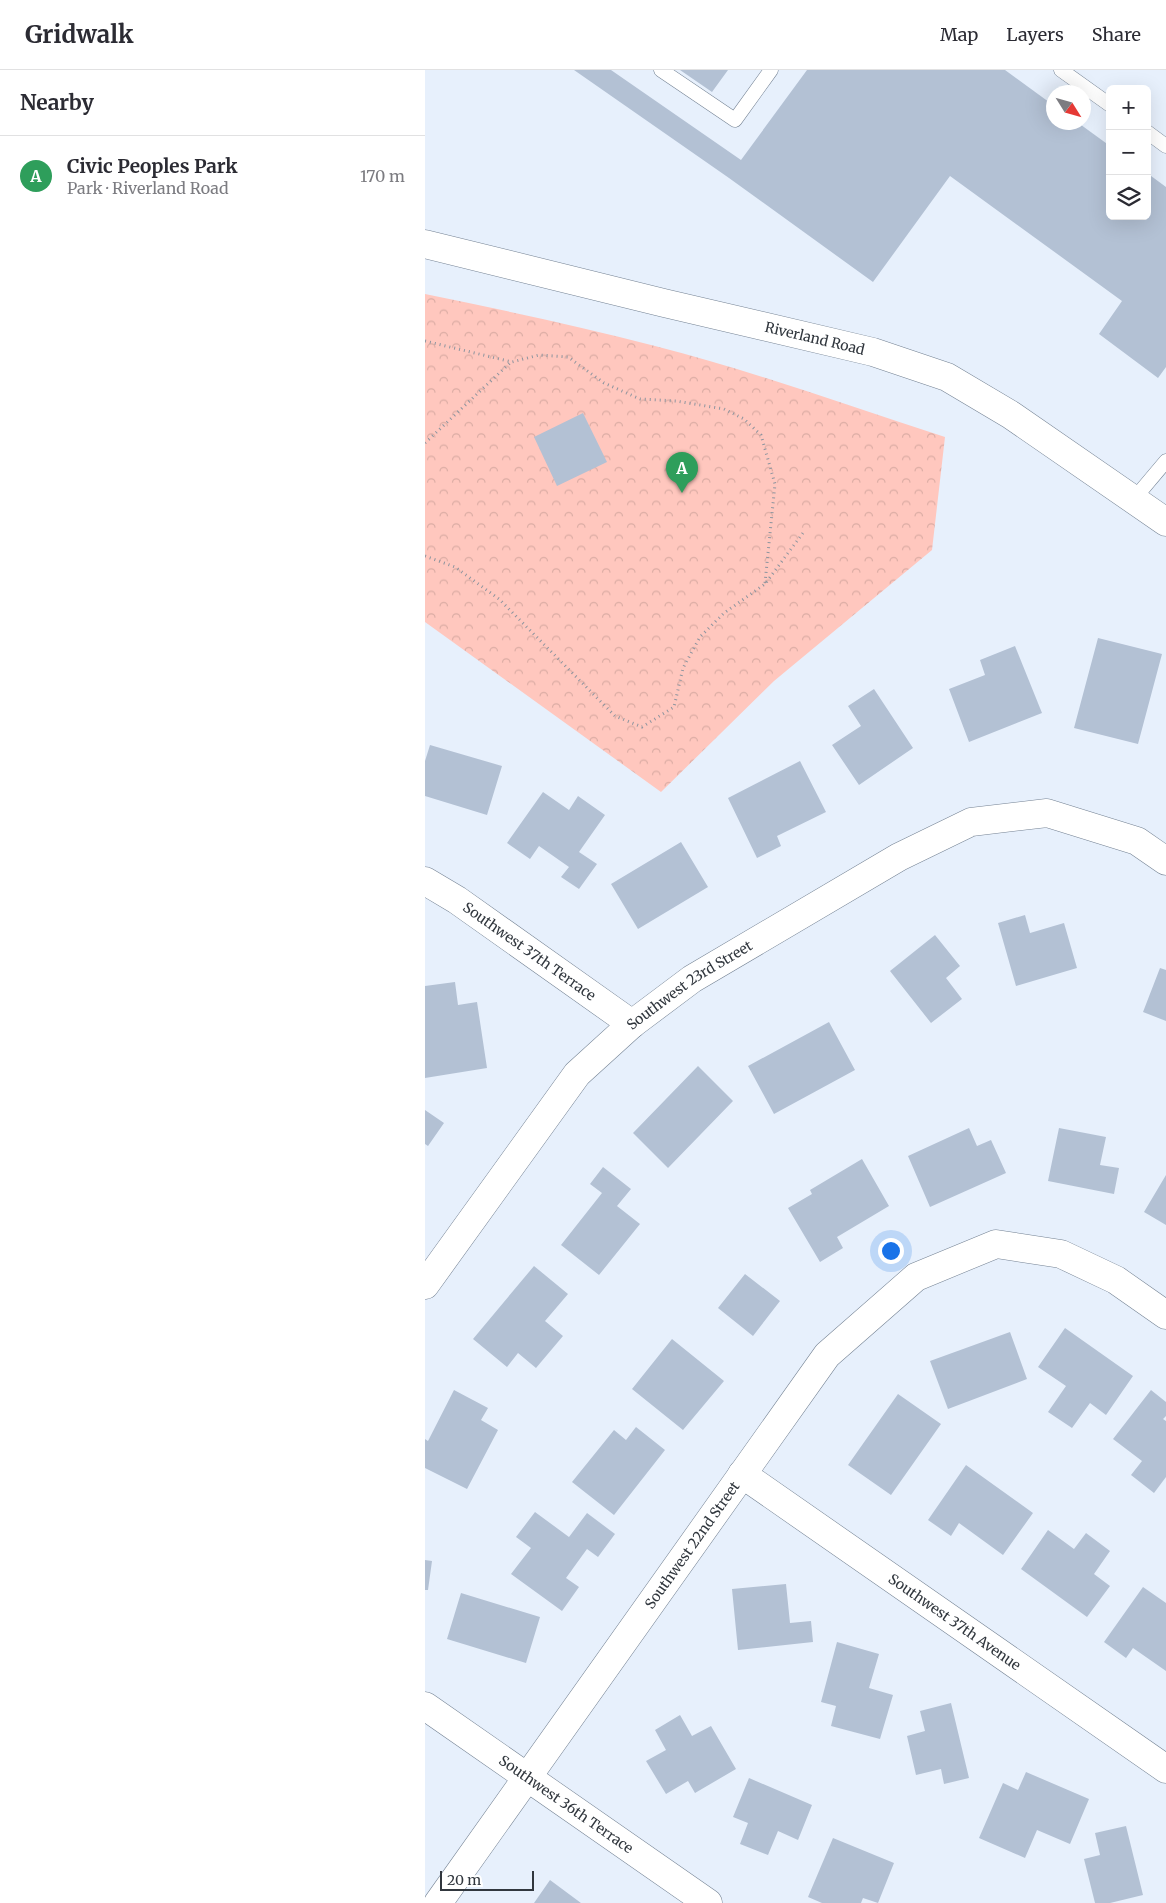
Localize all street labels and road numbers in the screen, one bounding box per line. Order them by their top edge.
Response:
street label: Riverland Road [763,318,867,359]
street label: Southwest 37th Terrace [459,898,599,1005]
street label: Southwest 23rd Street [623,936,756,1034]
street label: Southwest 22nd Street [641,1477,744,1612]
street label: Southwest 37th Avenue [885,1570,1024,1674]
street label: Southwest 36th Terrace [495,1751,637,1857]

